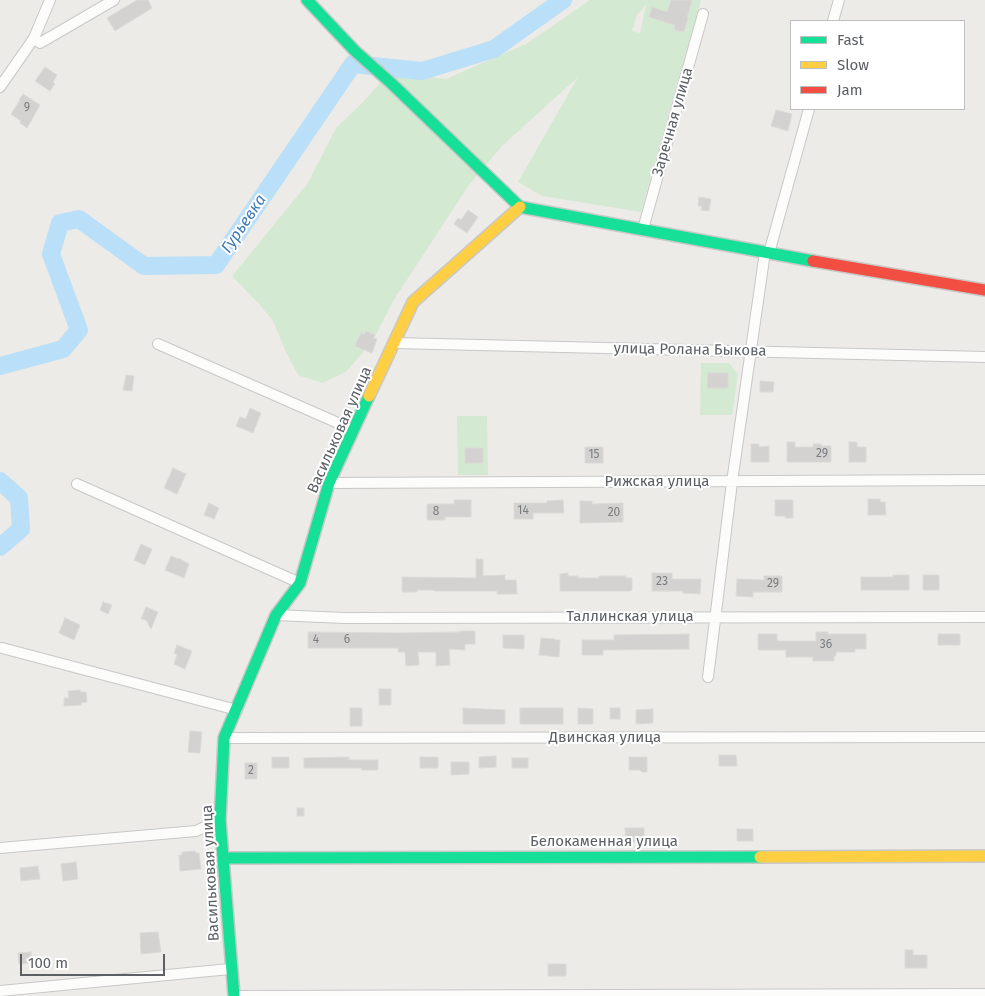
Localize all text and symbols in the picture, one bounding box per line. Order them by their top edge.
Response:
legend [790,20,965,110]
text: Fast [837,31,864,49]
text: Slow [837,56,869,74]
street label: Заречная улица [649,65,697,179]
text: Jam [837,81,863,99]
house number: 9 [24,101,30,115]
water label: Гурьевка [218,191,270,257]
street label: улица Ролана Быкова [613,340,767,360]
street label: Васильковая улица [304,364,376,496]
house number: 29 [816,447,828,461]
house number: 15 [588,448,600,462]
street label: Рижская улица [605,473,709,491]
house number: 14 [517,504,529,518]
house number: 8 [433,505,439,519]
house number: 20 [608,506,620,520]
house number: 23 [656,575,668,589]
house number: 29 [767,577,779,591]
street label: Таллинская улица [566,608,694,626]
house number: 4 [313,633,319,647]
house number: 6 [344,633,350,647]
house number: 36 [820,638,832,652]
street label: Двинская улица [549,729,661,747]
house number: 2 [248,764,254,778]
street label: Васильковая улица [198,804,224,942]
street label: Белокаменная улица [530,833,678,851]
scale bar [22,944,168,976]
text: 100 m [28,954,68,972]

